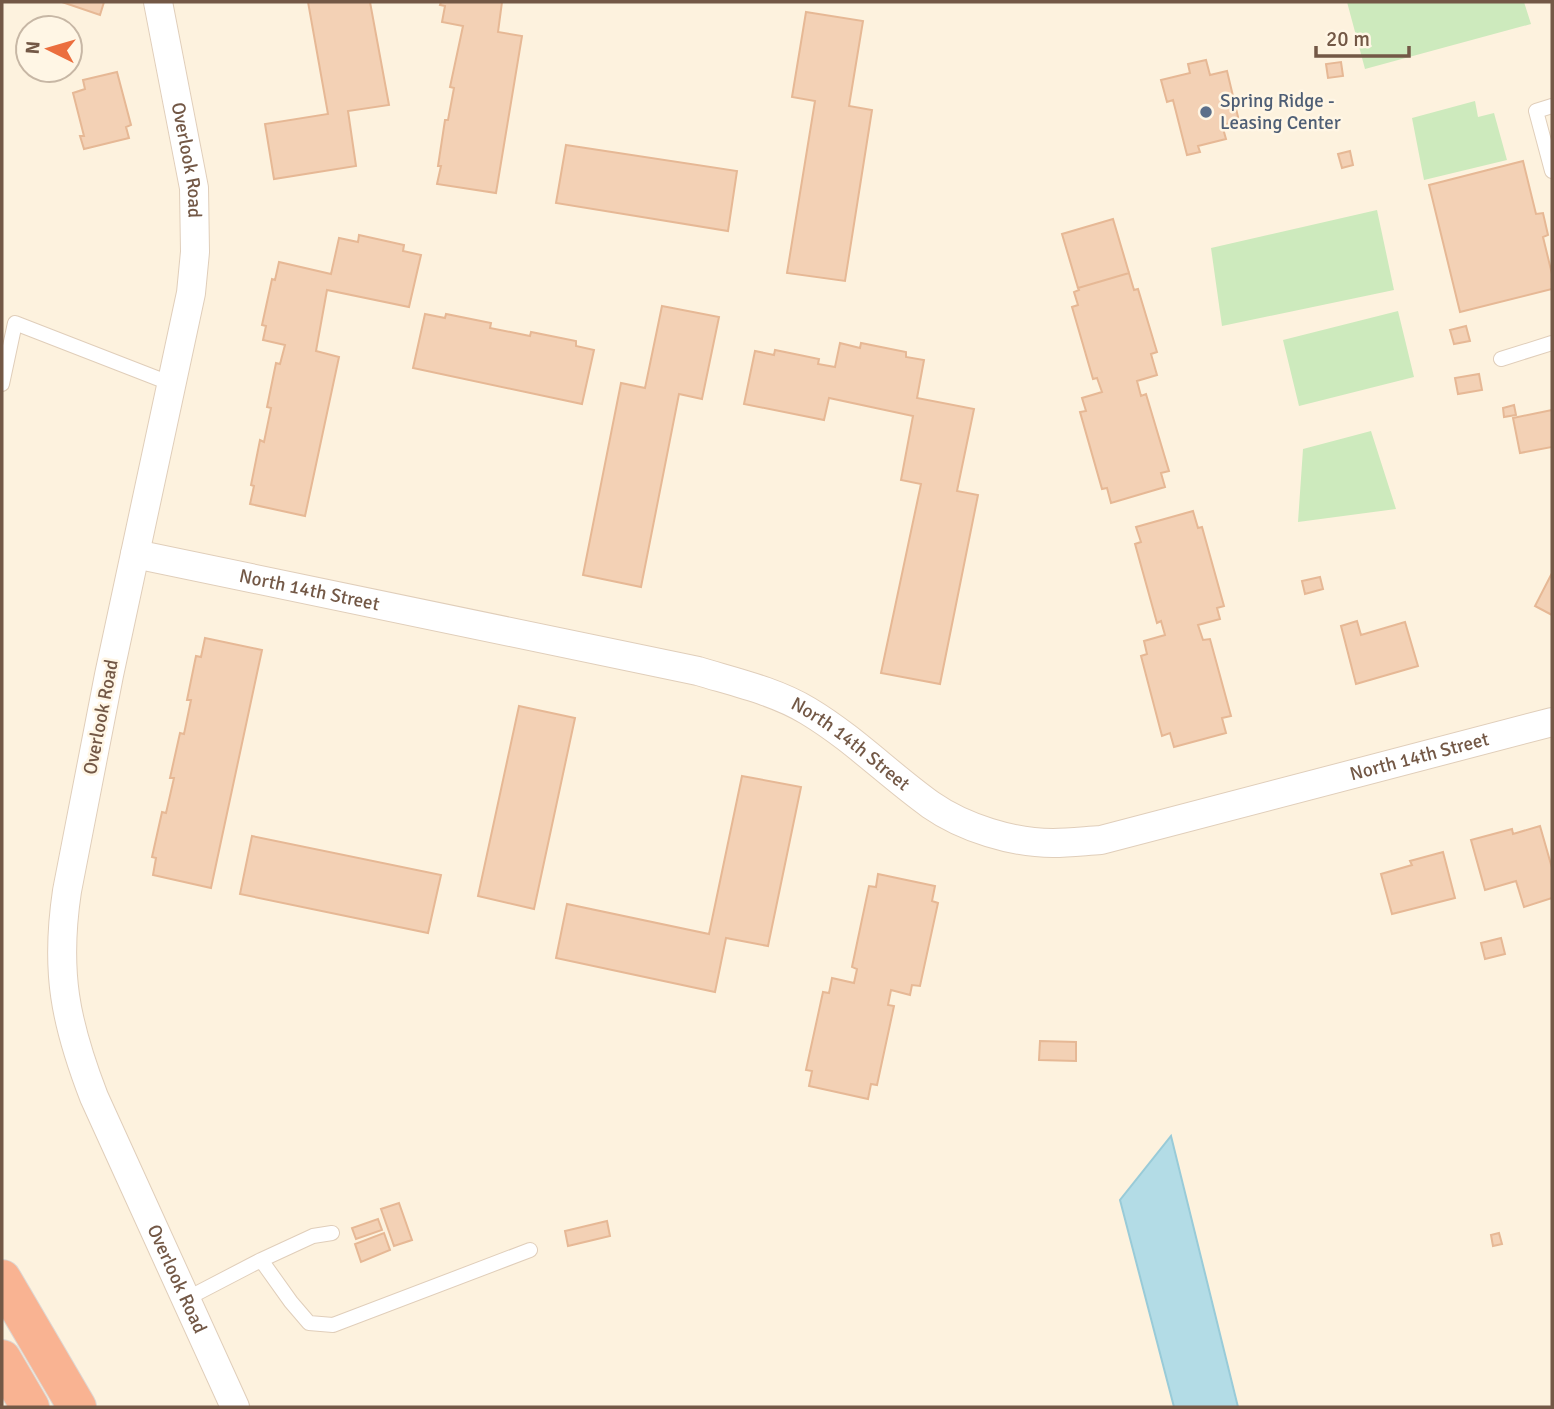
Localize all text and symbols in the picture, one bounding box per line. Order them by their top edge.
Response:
north arrow [14,14,84,84]
scale bar [1316,14,1409,58]
text: 20 m [1326,26,1370,52]
text: N [21,40,46,55]
place label: Spring Ridge - Leasing Center [1220,89,1341,135]
street label: Overlook Road [166,100,206,218]
marker: Spring Ridge - Leasing Center [1198,104,1214,120]
street label: North 14th Street [237,564,382,617]
street label: Overlook Road [78,657,124,777]
street label: North 14th Street [787,692,915,796]
street label: North 14th Street [1347,727,1492,786]
street label: Overlook Road [142,1221,212,1337]

